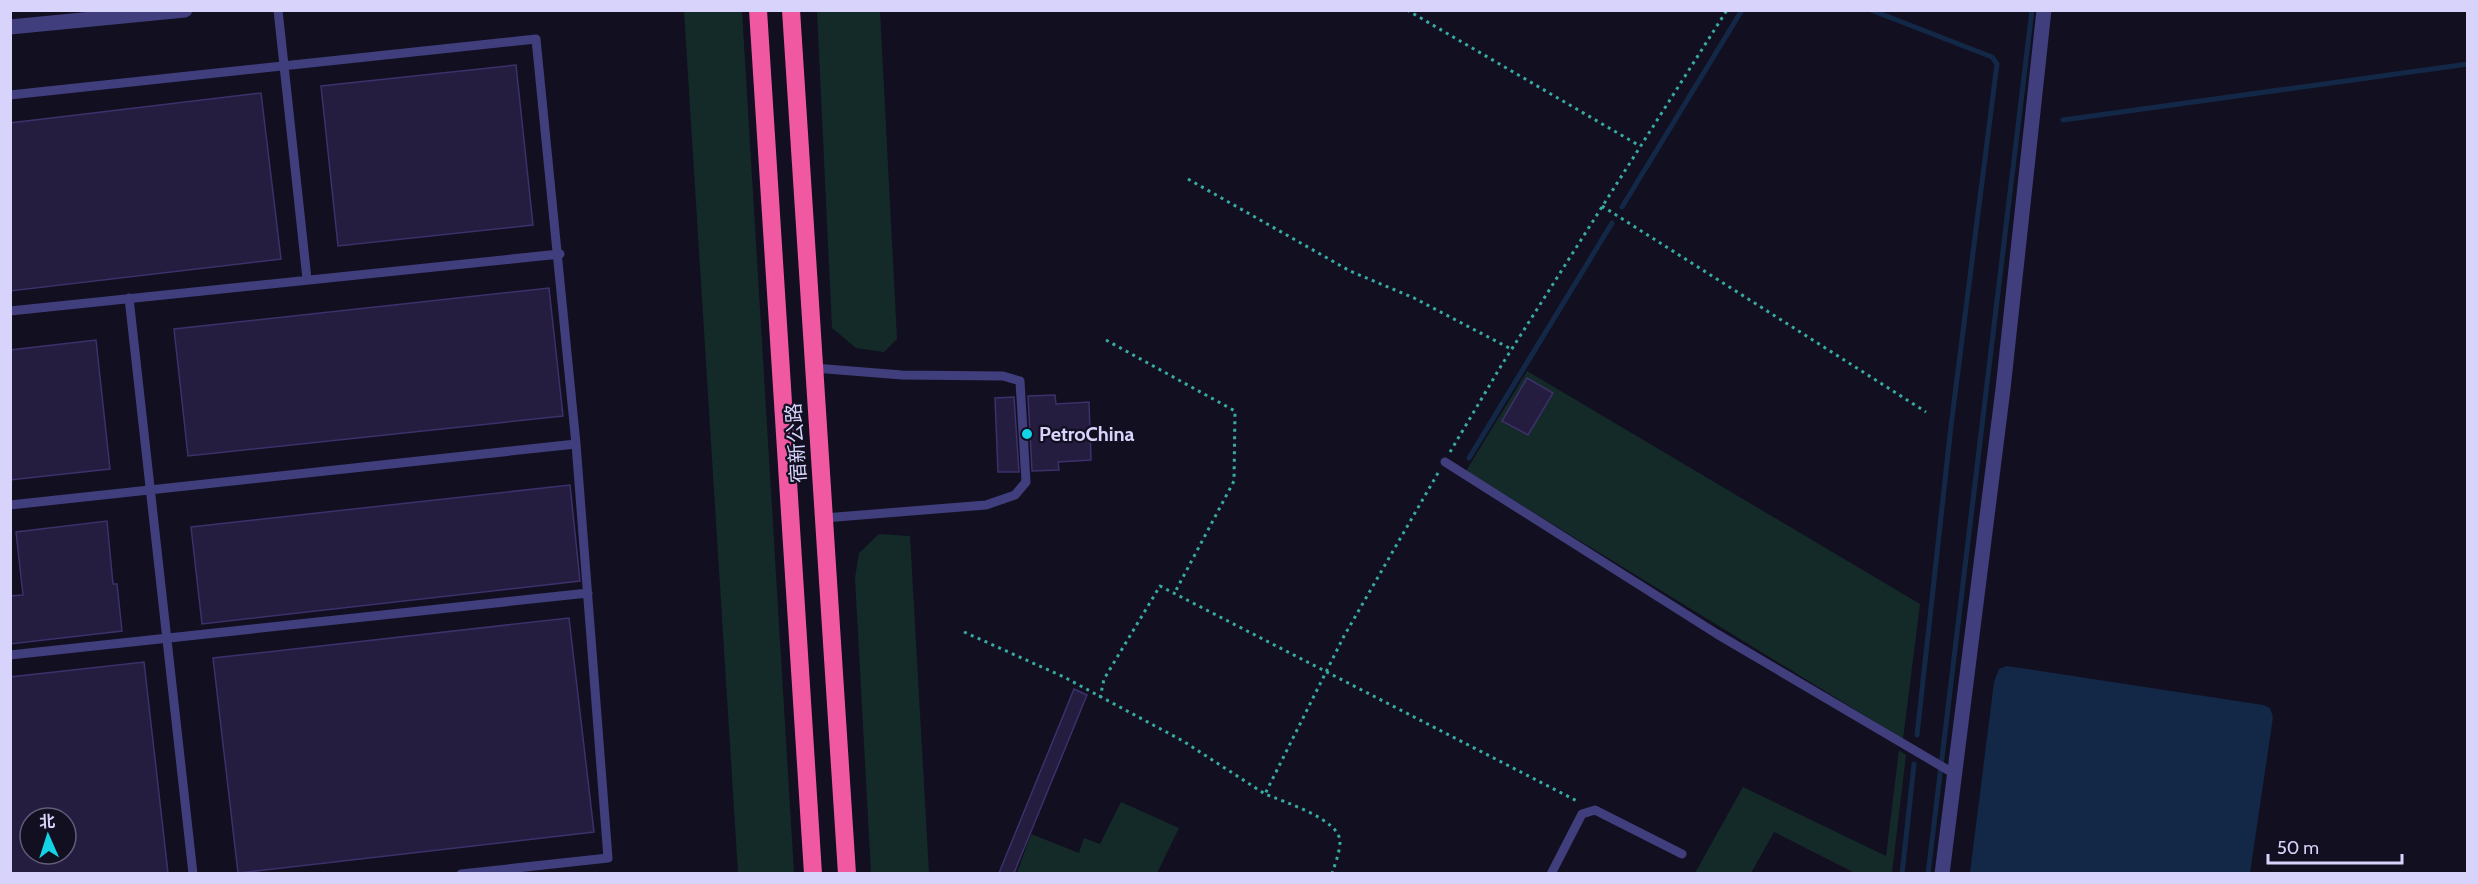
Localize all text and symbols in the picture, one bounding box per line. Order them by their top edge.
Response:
street label: 宿新公路 [781,402,811,484]
place label: PetroChina [1039,422,1135,446]
marker: PetroChina [1020,427,1034,441]
north arrow [18,806,78,866]
text: 北 [39,812,56,831]
scale bar [2268,827,2402,865]
text: 50 m [2277,837,2319,859]

